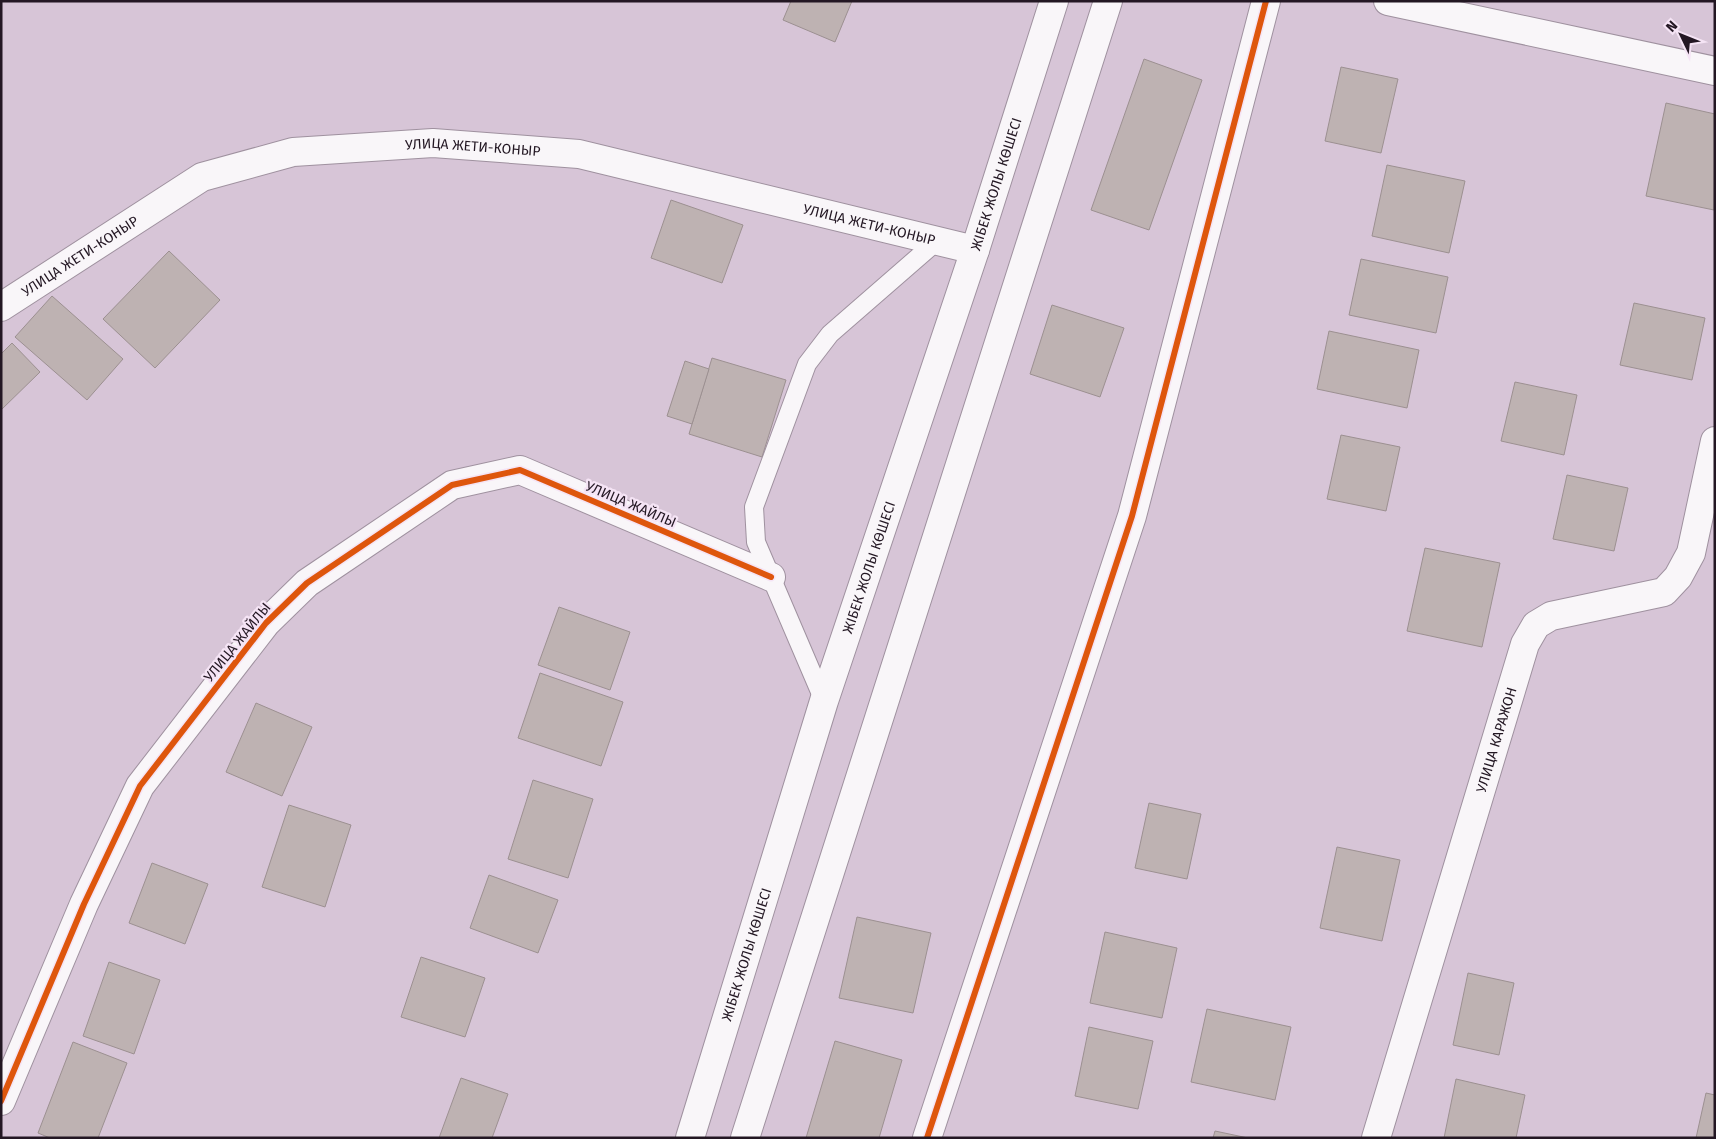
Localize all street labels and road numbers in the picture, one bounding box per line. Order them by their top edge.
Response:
street label: ЖІБЕК ЖОЛЫ КӨШЕСІ [967,116,1025,253]
street label: УЛИЦА ЖЕТИ-КОНЫР [405,135,541,160]
street label: УЛИЦА ЖЕТИ-КОНЫР [801,201,937,249]
street label: УЛИЦА ЖЕТИ-КОНЫР [19,212,142,300]
street label: УЛИЦА ЖАЙЛЫ [583,478,679,531]
street label: ЖІБЕК ЖОЛЫ КӨШЕСІ [839,499,899,636]
street label: УЛИЦА ЖАЙЛЫ [200,599,274,685]
street label: УЛИЦА КАРАЖОН [1473,685,1521,795]
street label: ЖІБЕК ЖОЛЫ КӨШЕСІ [718,886,775,1023]

